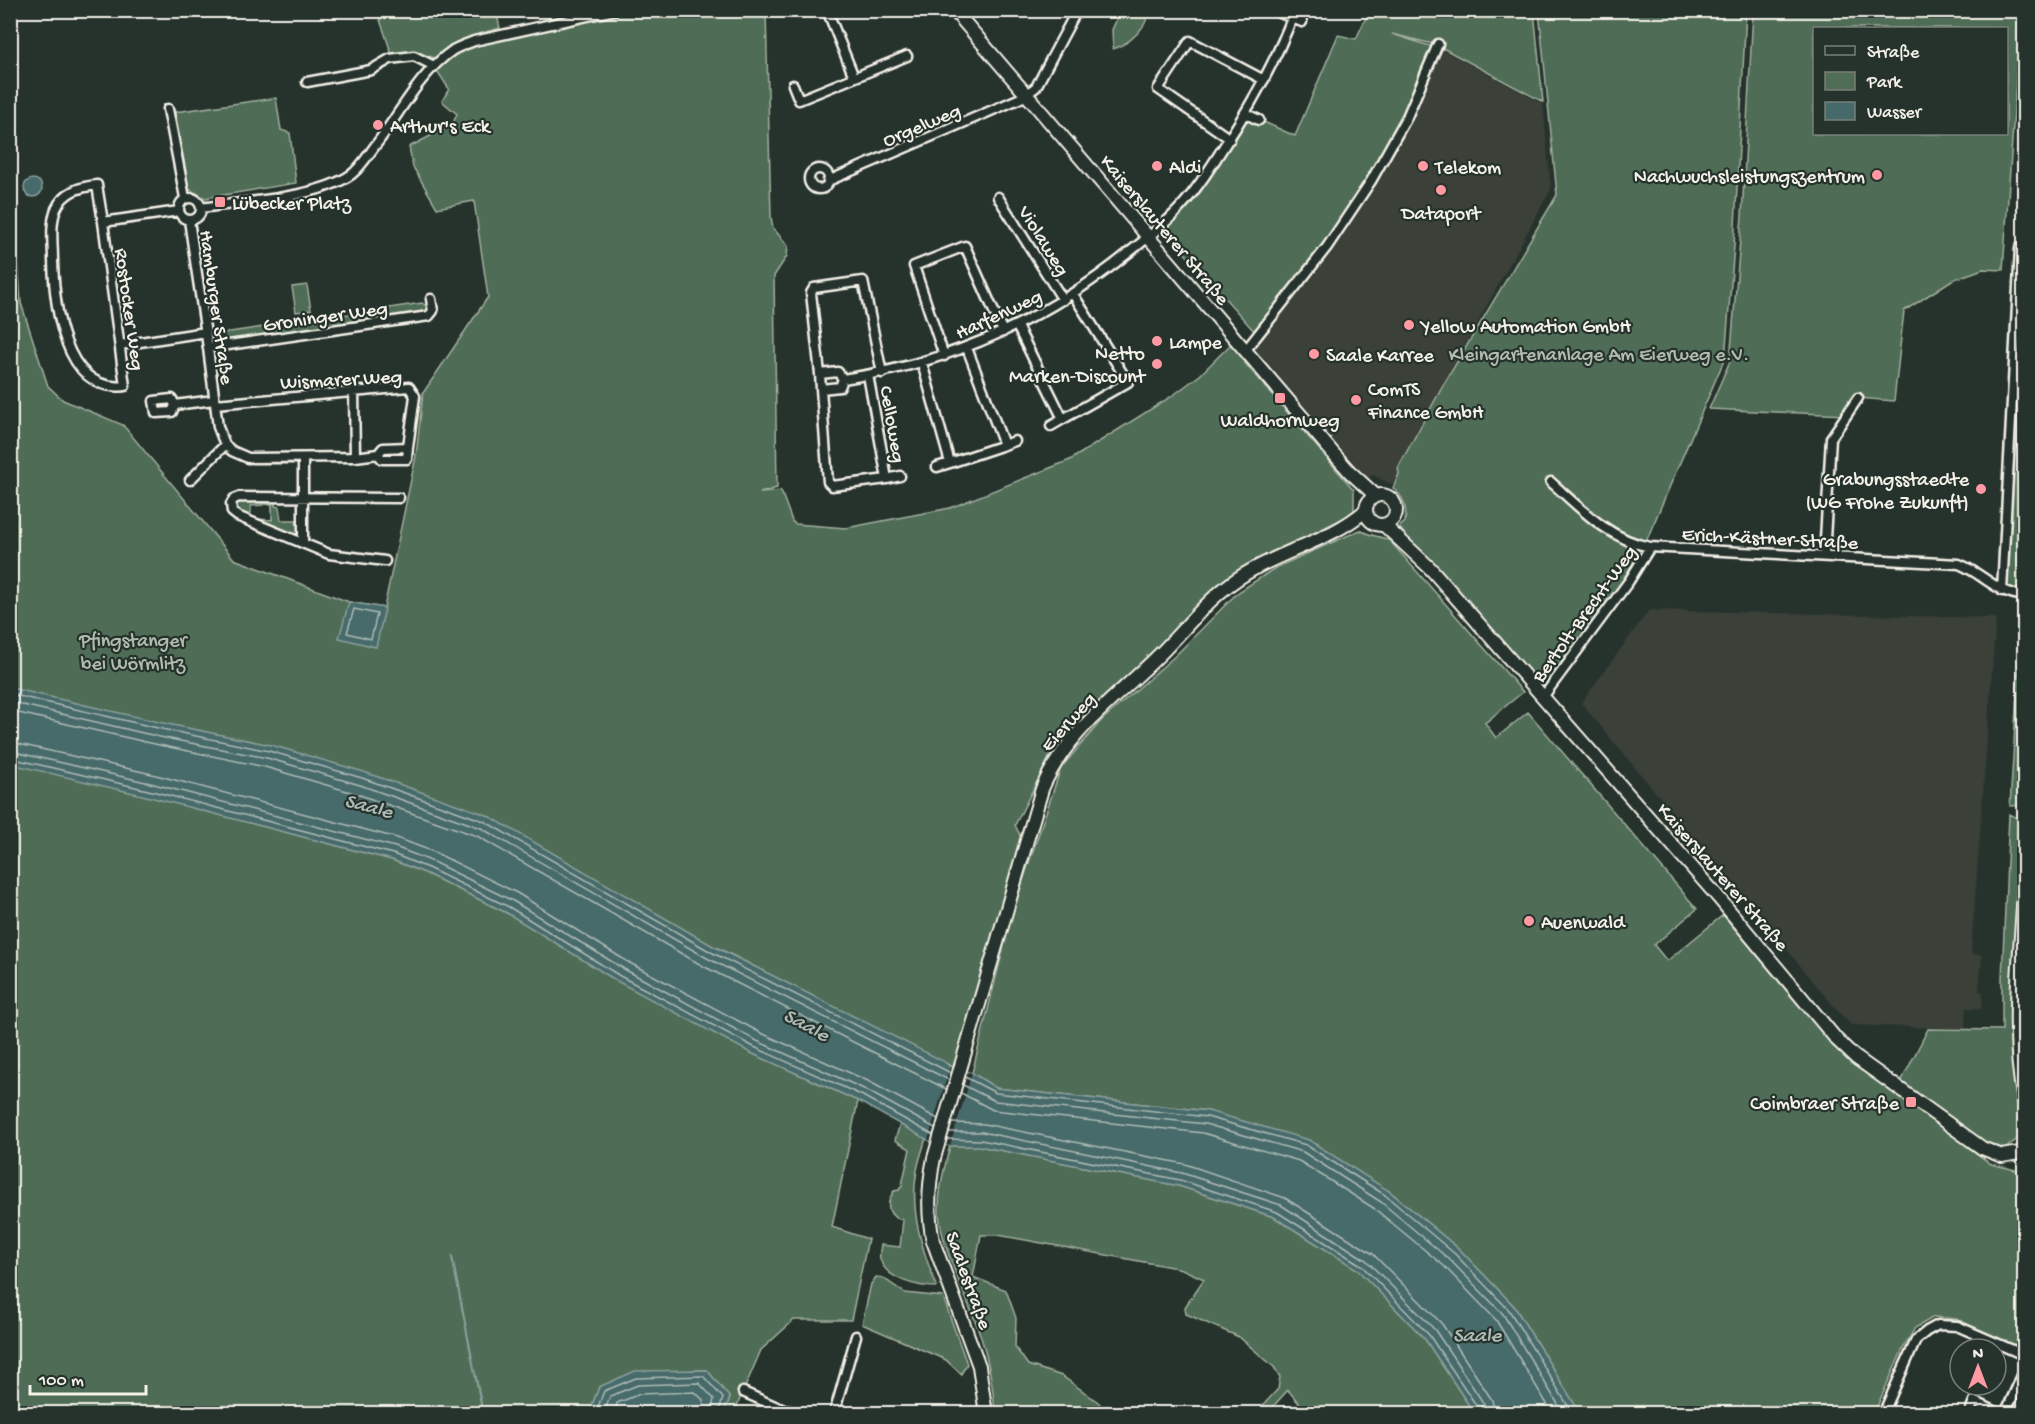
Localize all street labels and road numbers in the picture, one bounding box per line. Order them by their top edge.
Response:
street label: Orgelweg [880,101,965,154]
street label: Kaiserslauterer Straße [1094,151,1233,312]
street label: Violaweg [1011,202,1073,281]
street label: Hamburger Straße [192,229,237,387]
street label: Rostocker Weg [108,247,148,372]
street label: Harfenweg [953,286,1046,346]
street label: Groninger Weg [262,298,389,339]
street label: Wismarer Weg [280,367,403,396]
street label: Celloweg [872,384,909,465]
street label: Erich-Kästner-Straße [1681,524,1859,557]
street label: Bertolt-Brecht-Weg [1528,542,1643,689]
street label: Eierweg [1037,689,1102,758]
street label: Kaiserslauterer Straße [1651,799,1793,958]
street label: Saalestraße [938,1229,995,1334]

